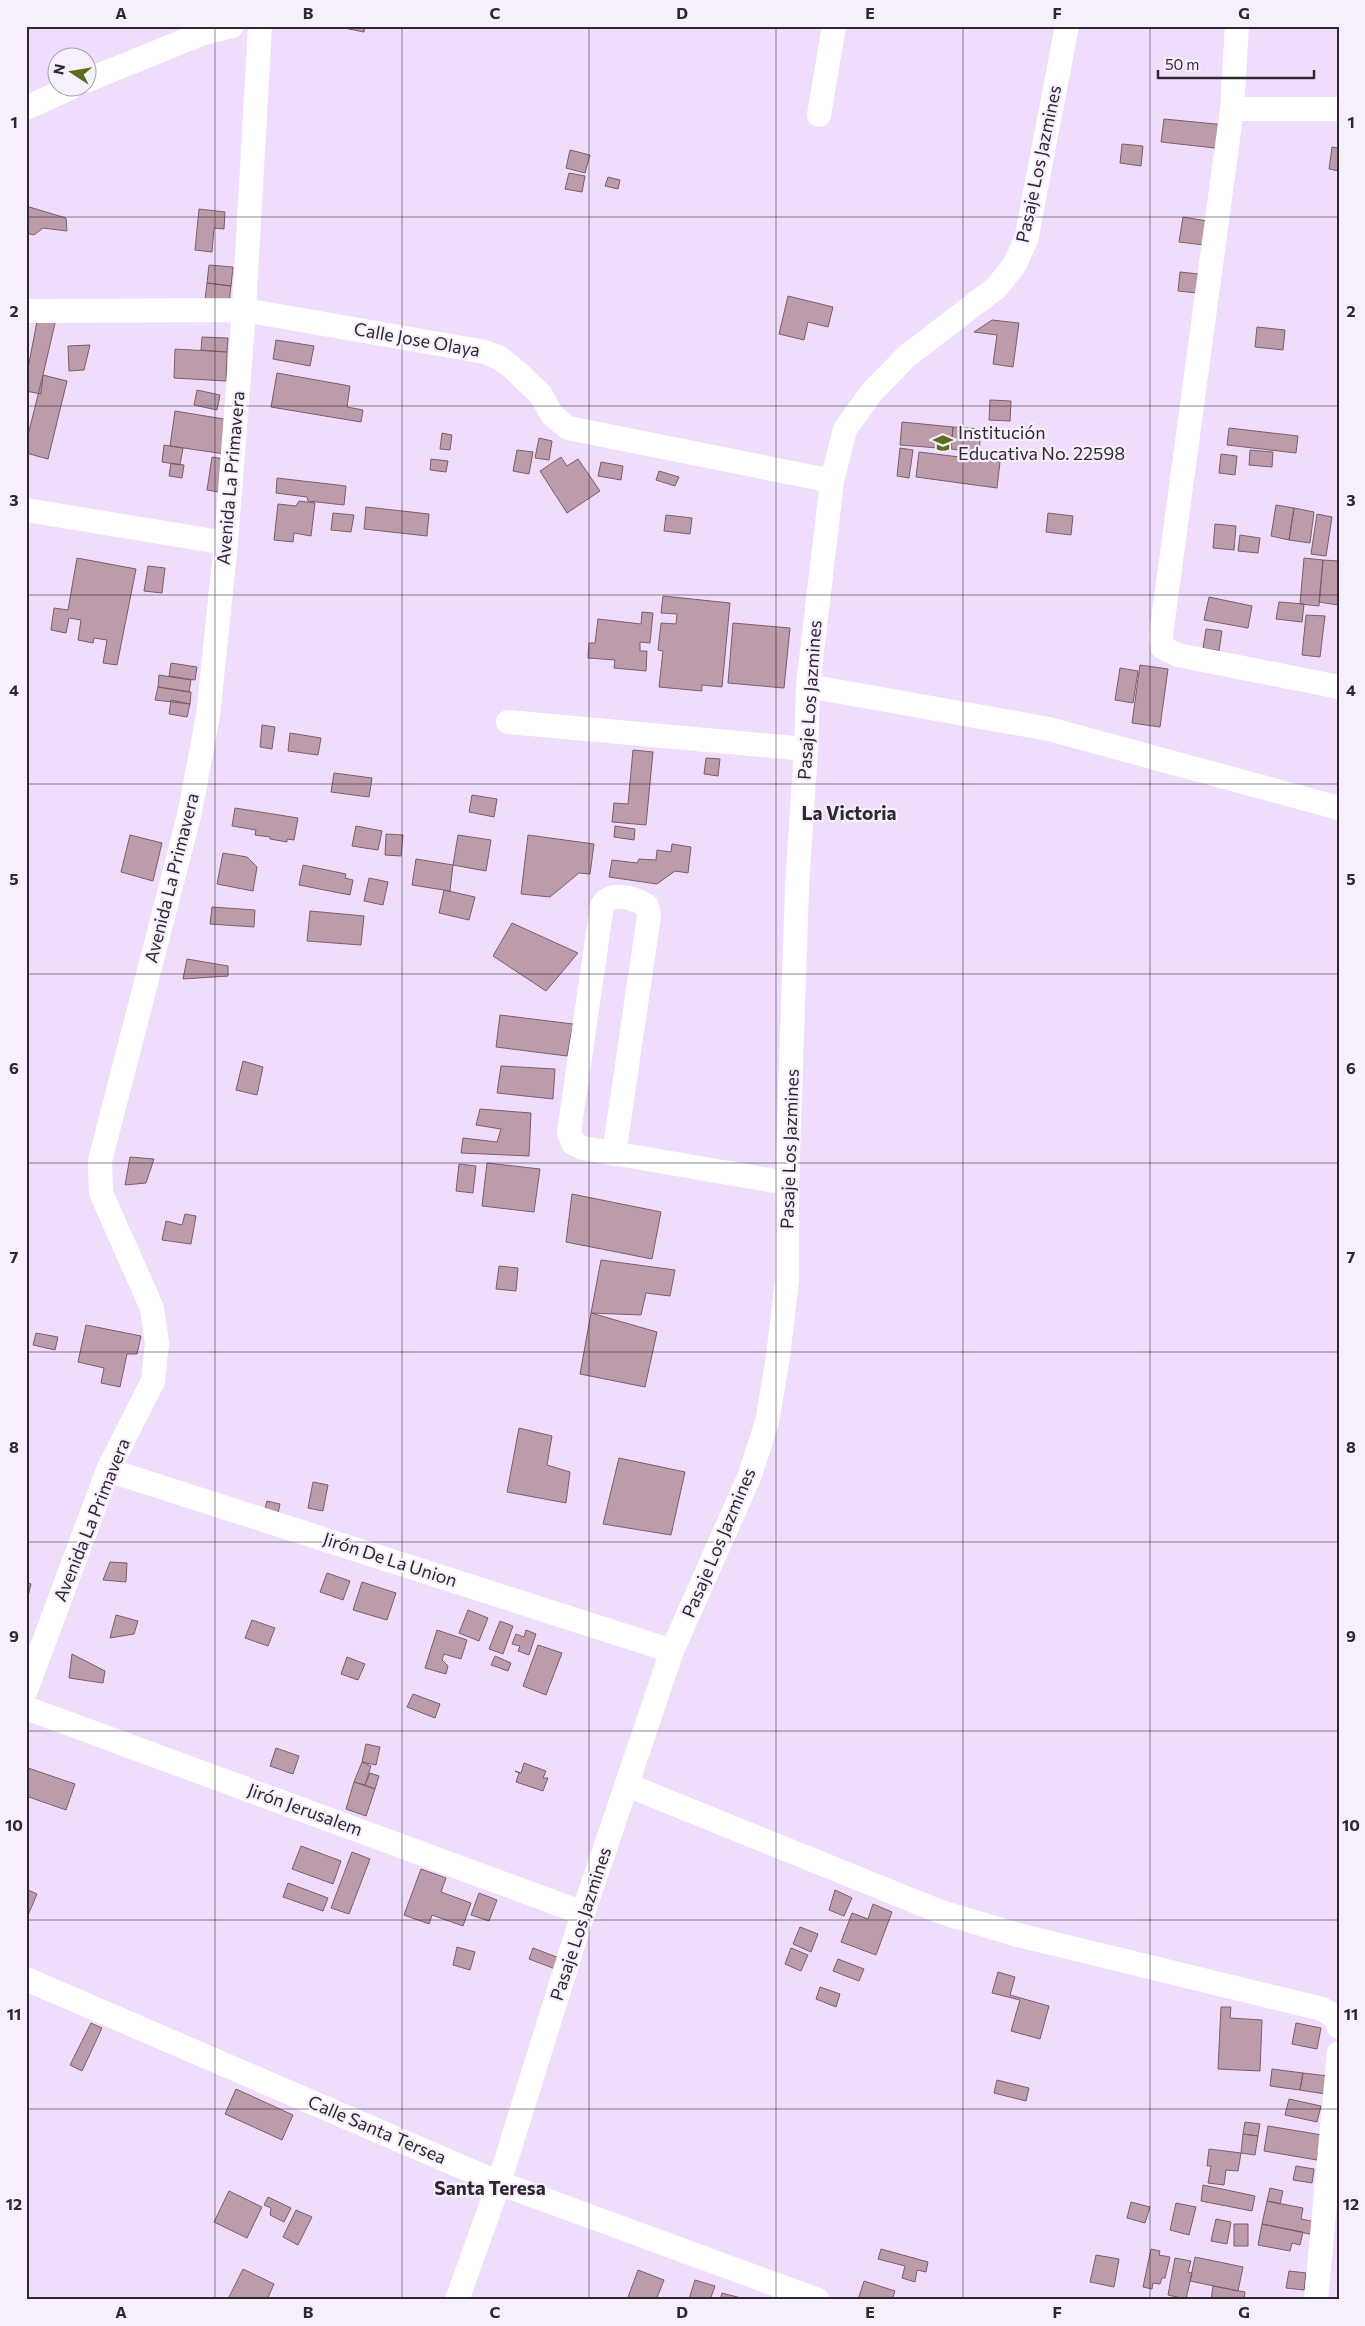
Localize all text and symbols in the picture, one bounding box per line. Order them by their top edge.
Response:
text: A [115,3,127,22]
text: B [303,3,314,22]
text: C [490,3,501,22]
text: D [676,3,688,22]
text: E [865,3,875,22]
text: F [1052,3,1062,22]
text: G [1238,3,1250,22]
north arrow [48,48,98,98]
scale bar [1158,48,1314,80]
text: 50 m [1165,55,1199,73]
text: N [49,62,68,76]
street label: Pasaje Los Jazmines [1011,83,1065,244]
text: 1 [10,112,18,131]
text: 1 [1347,112,1355,131]
text: 2 [9,301,19,320]
text: 2 [1346,301,1356,320]
street label: Calle Jose Olaya [352,317,482,361]
street label: Avenida La Primavera [211,390,249,566]
place label: Institución Educativa No. 22598 [958,421,1125,464]
school or university icon: Institución Educativa No. 22598 [932,432,954,454]
text: 3 [9,490,19,509]
text: 3 [1346,490,1356,509]
street label: Pasaje Los Jazmines [792,619,826,781]
text: 4 [9,680,19,699]
text: 4 [1346,680,1356,699]
street label: Avenida La Primavera [139,790,203,965]
district label: La Victoria [801,801,897,824]
text: 5 [9,869,19,888]
text: 5 [1346,869,1356,888]
text: 6 [9,1058,19,1077]
text: 6 [1346,1058,1356,1077]
street label: Pasaje Los Jazmines [775,1068,803,1229]
text: 7 [10,1247,19,1266]
text: 7 [1347,1247,1356,1266]
street label: Avenida La Primavera [48,1435,134,1605]
text: 8 [9,1437,19,1456]
text: 8 [1346,1437,1356,1456]
street label: Pasaje Los Jazmines [677,1465,760,1621]
street label: Jirón De La Union [320,1527,460,1591]
text: 9 [9,1626,19,1645]
text: 9 [1346,1626,1356,1645]
street label: Jirón Jerusalem [245,1778,366,1840]
text: 10 [5,1815,23,1834]
text: 10 [1342,1815,1360,1834]
street label: Pasaje Los Jazmines [545,1844,615,2003]
text: 11 [7,2004,21,2023]
text: 11 [1344,2004,1358,2023]
street label: Calle Santa Tersea [305,2090,450,2168]
district label: Santa Teresa [434,2176,546,2199]
text: 12 [6,2194,22,2213]
text: 12 [1343,2194,1359,2213]
text: A [115,2302,127,2321]
text: B [303,2302,314,2321]
text: C [490,2302,501,2321]
text: D [676,2302,688,2321]
text: E [865,2302,875,2321]
text: F [1052,2302,1062,2321]
text: G [1238,2302,1250,2321]

